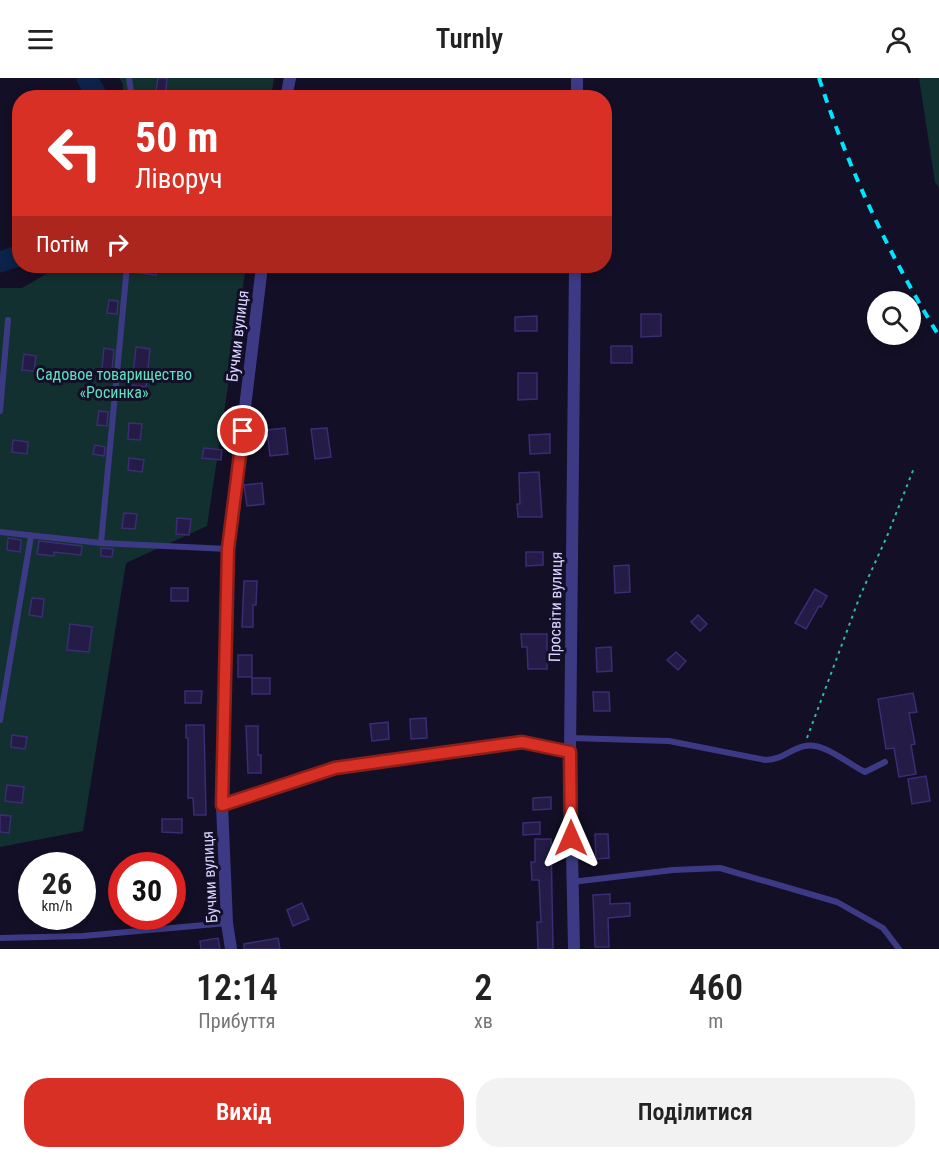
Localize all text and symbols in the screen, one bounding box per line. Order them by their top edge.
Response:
icon: menu [24,23,57,56]
text: Turnly [436,23,503,55]
icon: person [882,23,915,56]
text: 50 m [135,113,218,162]
icon: left [36,114,114,192]
text: Ліворуч [135,163,222,195]
icon: right [101,228,134,261]
text: Потім [36,232,89,257]
street label: Бучми вулиця [222,289,253,383]
map controls [867,291,921,345]
button: search [867,291,921,345]
park label: Садовое товарищество «Росинка» [36,365,192,402]
pin [217,405,268,456]
icon: arrive [226,414,259,447]
street label: Просвіти вулиця [545,552,566,662]
position arrow [539,806,603,870]
street label: Бучми вулиця [198,830,221,923]
speed limit sign: 30 [108,852,186,930]
text: 26 [42,866,72,901]
text: km/h [42,897,72,915]
text: 12:14 [196,967,278,1009]
text: 2 [474,967,492,1009]
text: 460 [689,967,743,1009]
text: Прибуття [198,1009,276,1033]
text: хв [474,1009,493,1033]
text: m [708,1009,723,1033]
button: Вихід [24,1078,464,1147]
button: Поділитися [476,1078,915,1147]

